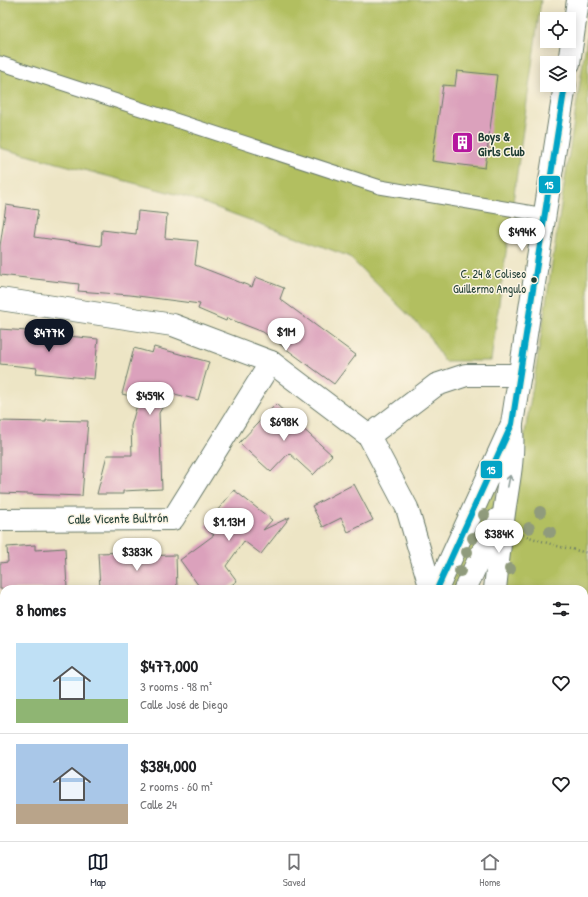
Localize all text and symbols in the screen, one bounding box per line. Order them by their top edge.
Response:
map controls [540,12,576,92]
button: locate [540,12,576,48]
button: layers [540,56,576,92]
place label: Boys & Girls Club [478,127,525,160]
building icon: Boys & Girls Club [449,130,475,156]
line badge: 15 [538,175,561,194]
text: 15 [545,178,554,192]
pin: $494K [494,218,550,252]
text: $494K [508,222,536,240]
place label: C. 24 & Coliseo Guillermo Angulo [453,265,526,297]
marker: C. 24 & Coliseo Guillermo Angulo [529,275,539,285]
pin: $1M [267,318,305,352]
pin: $477K [21,319,77,353]
text: $1M [276,322,296,340]
text: $477K [33,323,65,341]
pin: $459K [122,382,178,416]
text: $459K [136,386,164,404]
pin: $698K [256,408,312,442]
text: $698K [270,412,298,430]
line badge: 15 [480,460,503,479]
text: 15 [487,463,496,477]
one-way arrow [506,475,514,488]
street label: Calle Vicente Bultrón [67,508,169,528]
pin: $1.13M [196,508,262,542]
text: $1.13M [213,512,245,530]
pin: $384K [471,520,527,554]
text: $384K [484,524,514,542]
pin: $383K [109,538,165,572]
text: $383K [122,542,152,560]
text: 8 homes [16,598,66,621]
icon: filters [550,598,572,620]
text: $477,000 [140,654,198,677]
icon: home [48,659,96,707]
icon: heart [550,672,572,694]
text: 3 rooms · 98 m² [140,677,212,695]
text: Calle José de Diego [140,695,228,713]
text: $384,000 [140,754,196,777]
icon: home [48,760,96,808]
icon: heart [550,773,572,795]
text: 2 rooms · 60 m² [140,777,213,795]
text: Calle 24 [140,795,177,813]
tab: Map [87,851,109,889]
tab: Saved [283,851,305,889]
tab: Home [479,851,501,889]

